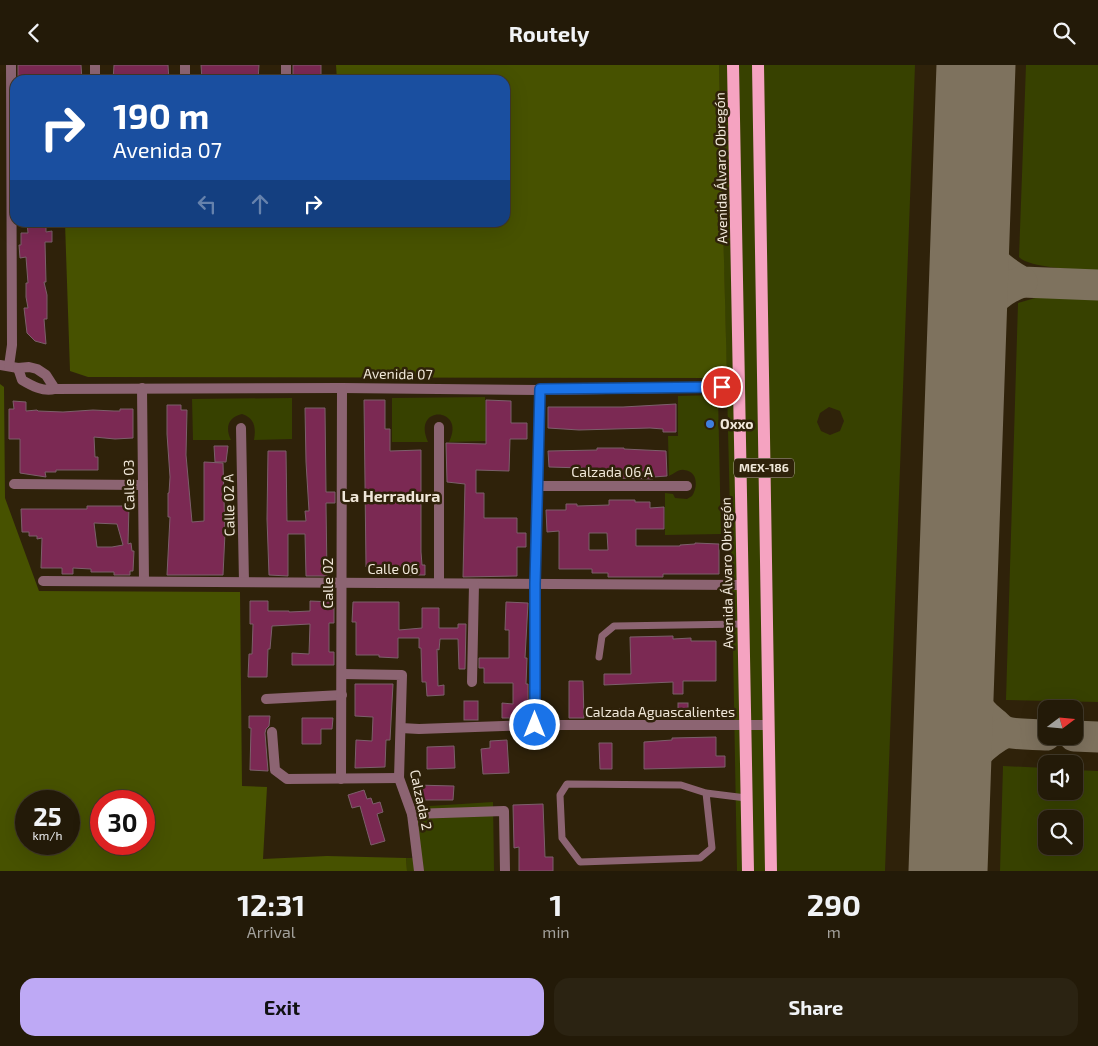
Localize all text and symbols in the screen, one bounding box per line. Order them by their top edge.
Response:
icon: back [20,19,48,47]
icon: search [1050,19,1078,47]
text: Routely [509,20,589,46]
street label: Avenida Álvaro Obregón [711,92,730,244]
text: 190 m [113,94,209,136]
icon: right [30,95,95,160]
text: Avenida 07 [113,136,222,162]
icon: left [193,190,221,218]
icon: ahead [246,190,274,218]
icon: right [299,190,327,218]
street label: Avenida 07 [363,364,433,383]
pin [701,366,743,408]
icon: arrive [708,373,736,401]
place label: Oxxo [720,415,754,432]
marker: Oxxo [704,418,716,430]
road number: MEX-186 [734,458,794,477]
street label: Calle 03 [120,459,137,511]
street label: Calzada 06 A [571,463,653,480]
street label: Calle 02 A [219,473,238,536]
district label: La Herradura [342,486,440,505]
street label: Avenida Álvaro Obregón [717,497,736,649]
street label: Calle 02 [319,557,336,608]
street label: Calle 06 [367,560,419,577]
position arrow [508,698,560,750]
north arrow [1038,700,1082,745]
map controls [1038,700,1083,855]
street label: Calzada Aguascalientes [585,703,735,720]
button: sound [1038,755,1083,800]
street label: Calzada 2 [407,768,436,832]
speed limit sign: 30 [90,790,155,855]
text: 25 [33,801,62,831]
button: search [1038,810,1083,855]
text: km/h [33,828,62,842]
text: 12:31 [237,886,305,922]
text: 1 [550,886,562,922]
text: 290 [807,886,861,922]
text: Arrival [247,922,296,941]
text: min [542,922,570,941]
text: m [827,922,841,941]
button: Exit [20,978,544,1036]
button: Share [554,978,1078,1036]

